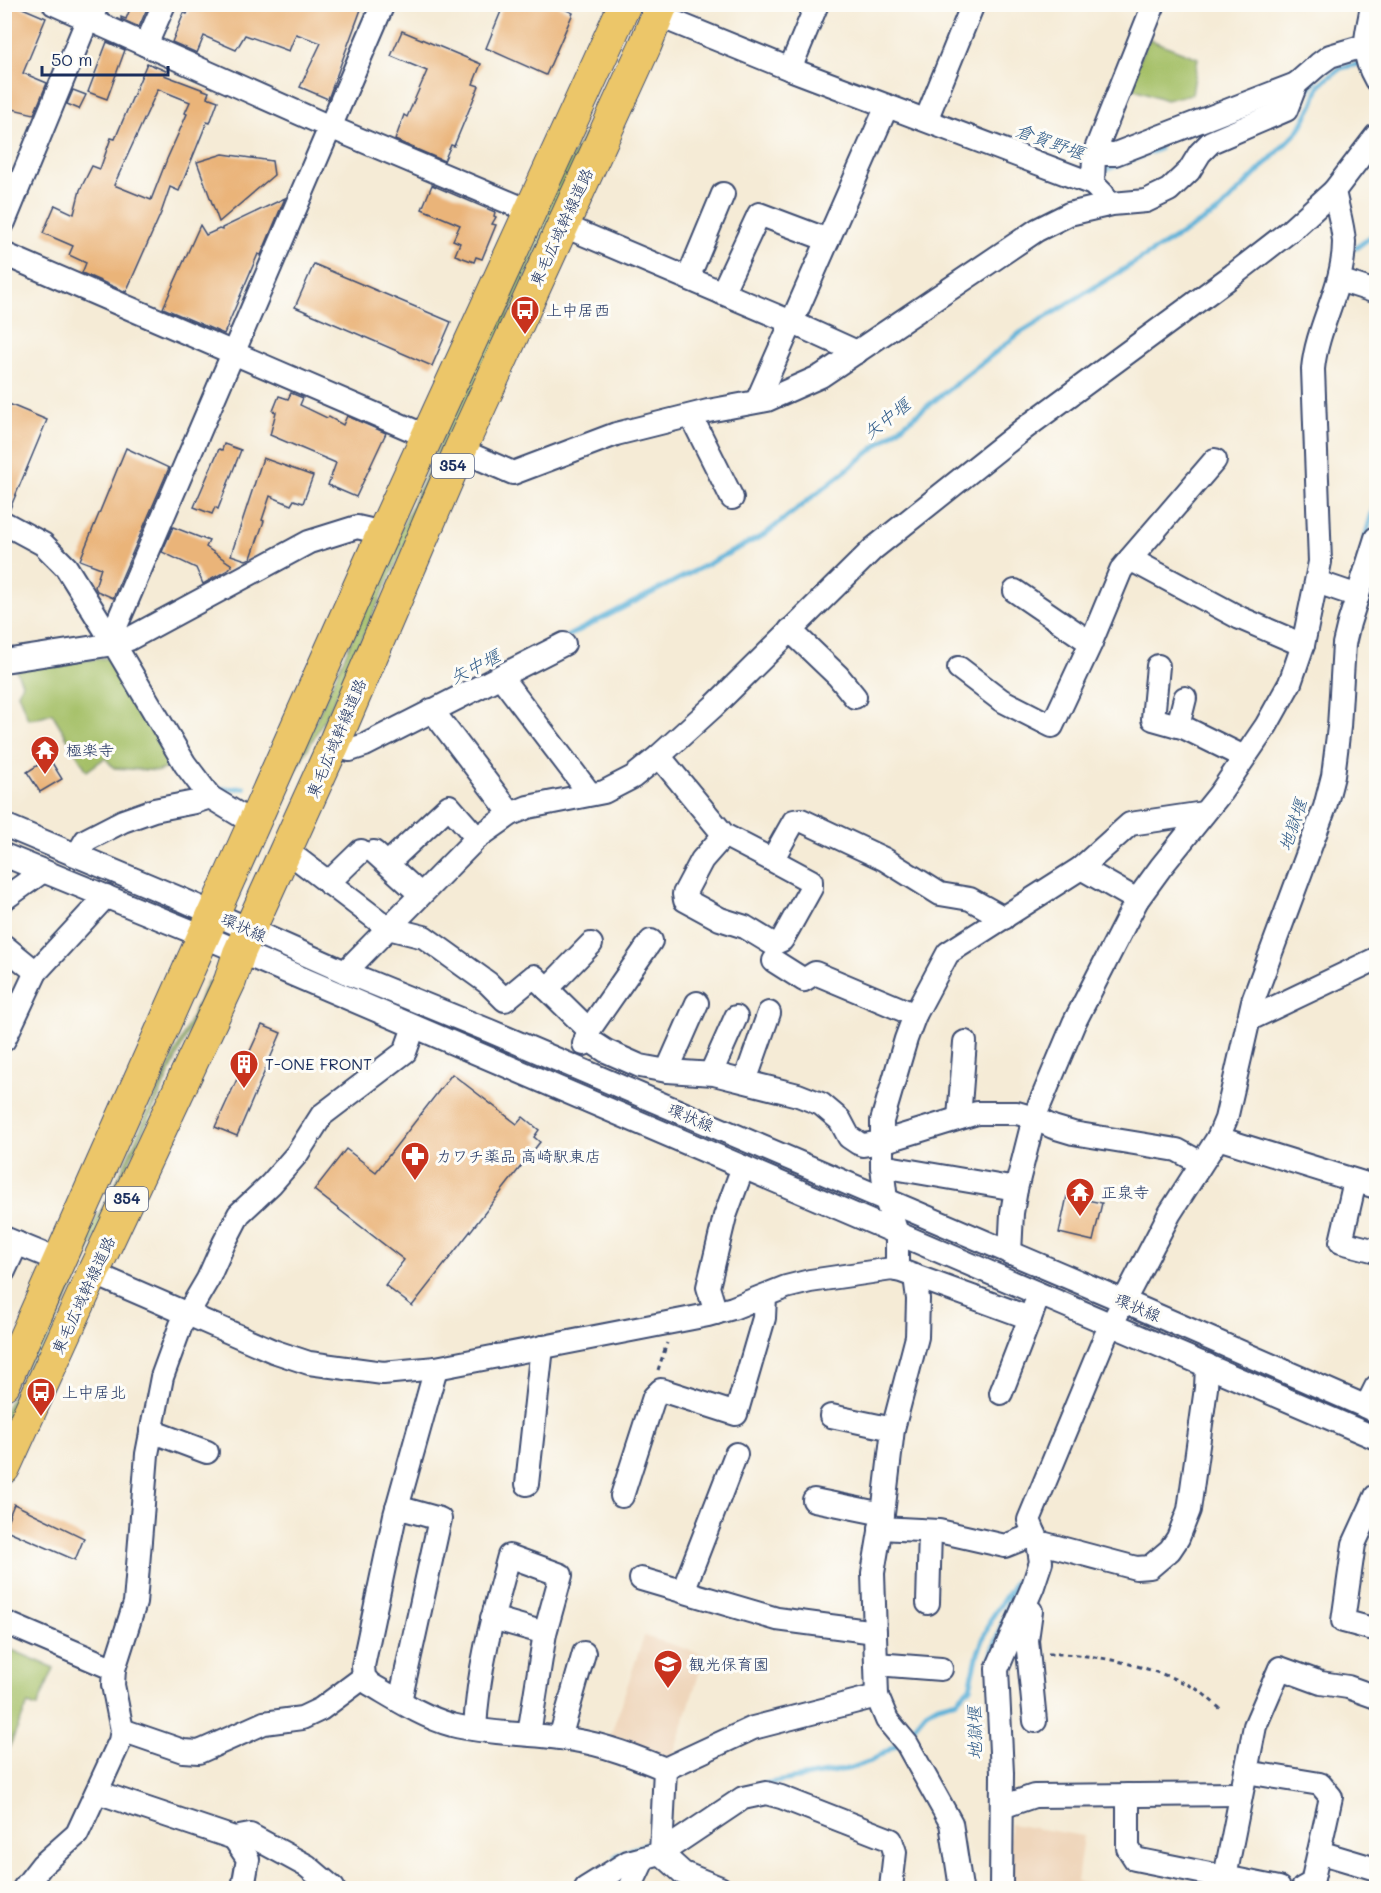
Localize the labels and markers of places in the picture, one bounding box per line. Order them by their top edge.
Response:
bus stop icon: 上中居西 [509,294,541,336]
place label: 上中居西 [546,299,610,320]
temple icon: 極楽寺 [29,734,61,776]
place label: 極楽寺 [66,739,114,760]
building icon: T-ONE FRONT [228,1048,260,1090]
place label: T-ONE FRONT [265,1053,372,1074]
pharmacy icon: カワチ薬品 高崎駅東店 [399,1140,431,1182]
place label: カワチ薬品 高崎駅東店 [436,1145,601,1166]
temple icon: 正泉寺 [1064,1176,1096,1218]
place label: 正泉寺 [1101,1181,1149,1202]
bus stop icon: 上中居北 [25,1376,57,1418]
place label: 上中居北 [62,1381,126,1402]
school or university icon: 観光保育園 [652,1648,684,1690]
place label: 観光保育園 [689,1653,769,1674]

